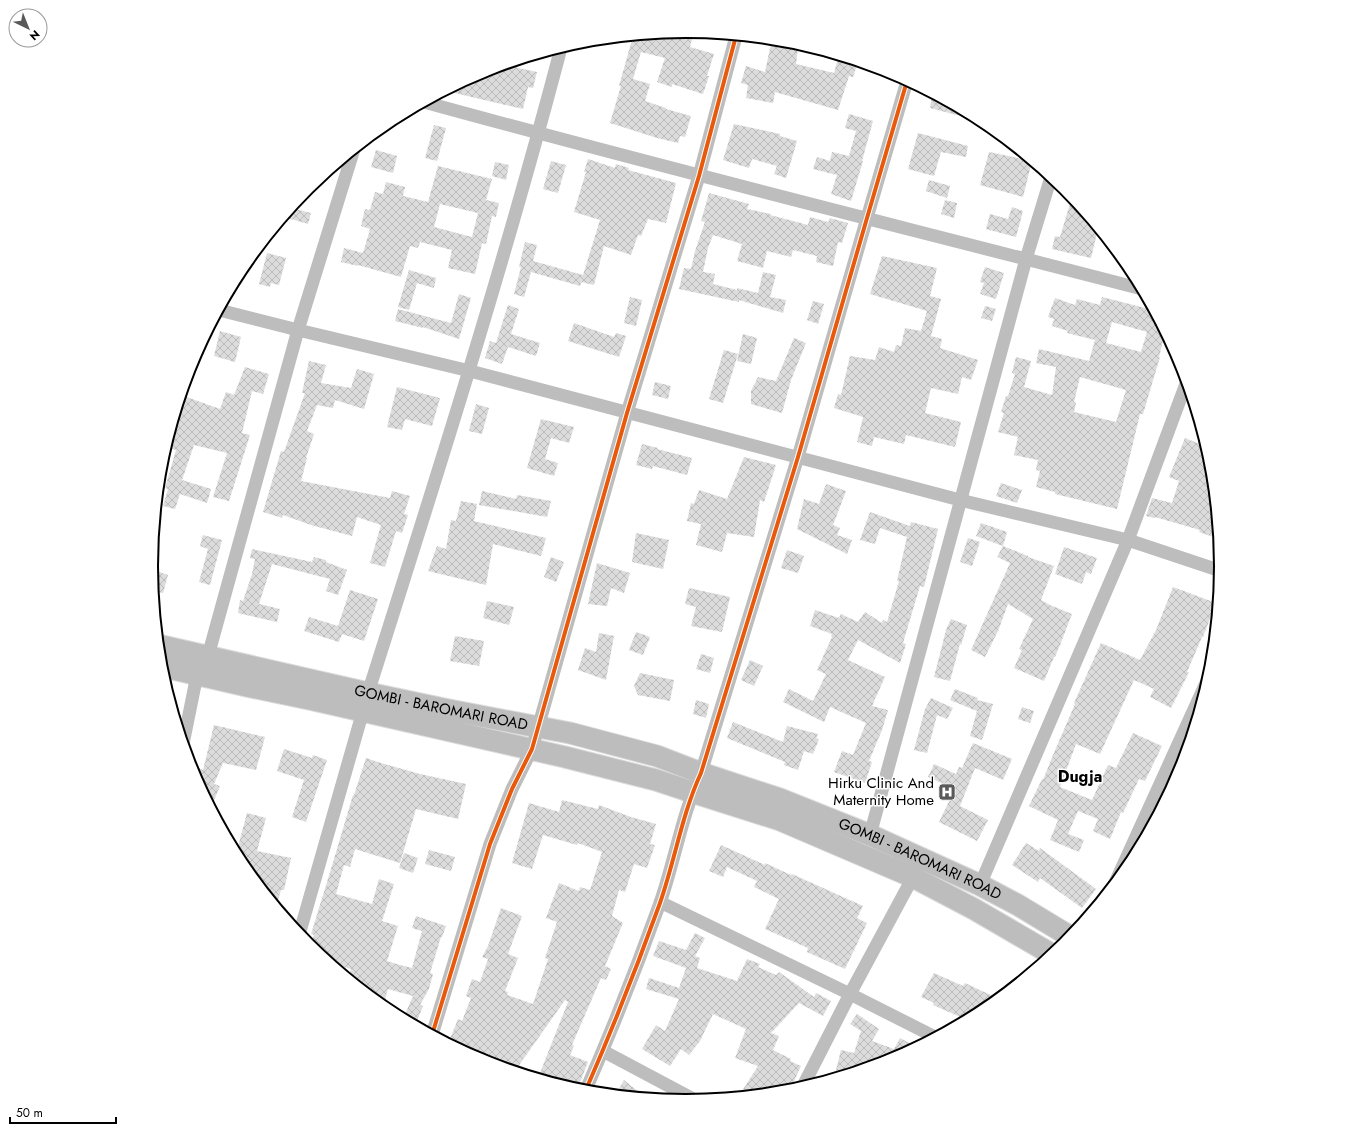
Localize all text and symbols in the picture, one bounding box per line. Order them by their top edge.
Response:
north arrow [8,8,48,48]
text: N [26,26,43,44]
street label: GOMBI - BAROMARI ROAD [352,679,530,736]
district label: Dugja [1058,765,1102,788]
place label: Hirku Clinic And Maternity Home [828,772,934,811]
hospital icon: Hirku Clinic And Maternity Home [937,782,957,802]
street label: GOMBI - BAROMARI ROAD [835,813,1005,905]
scale bar [10,1099,116,1125]
text: 50 m [16,1104,43,1122]

